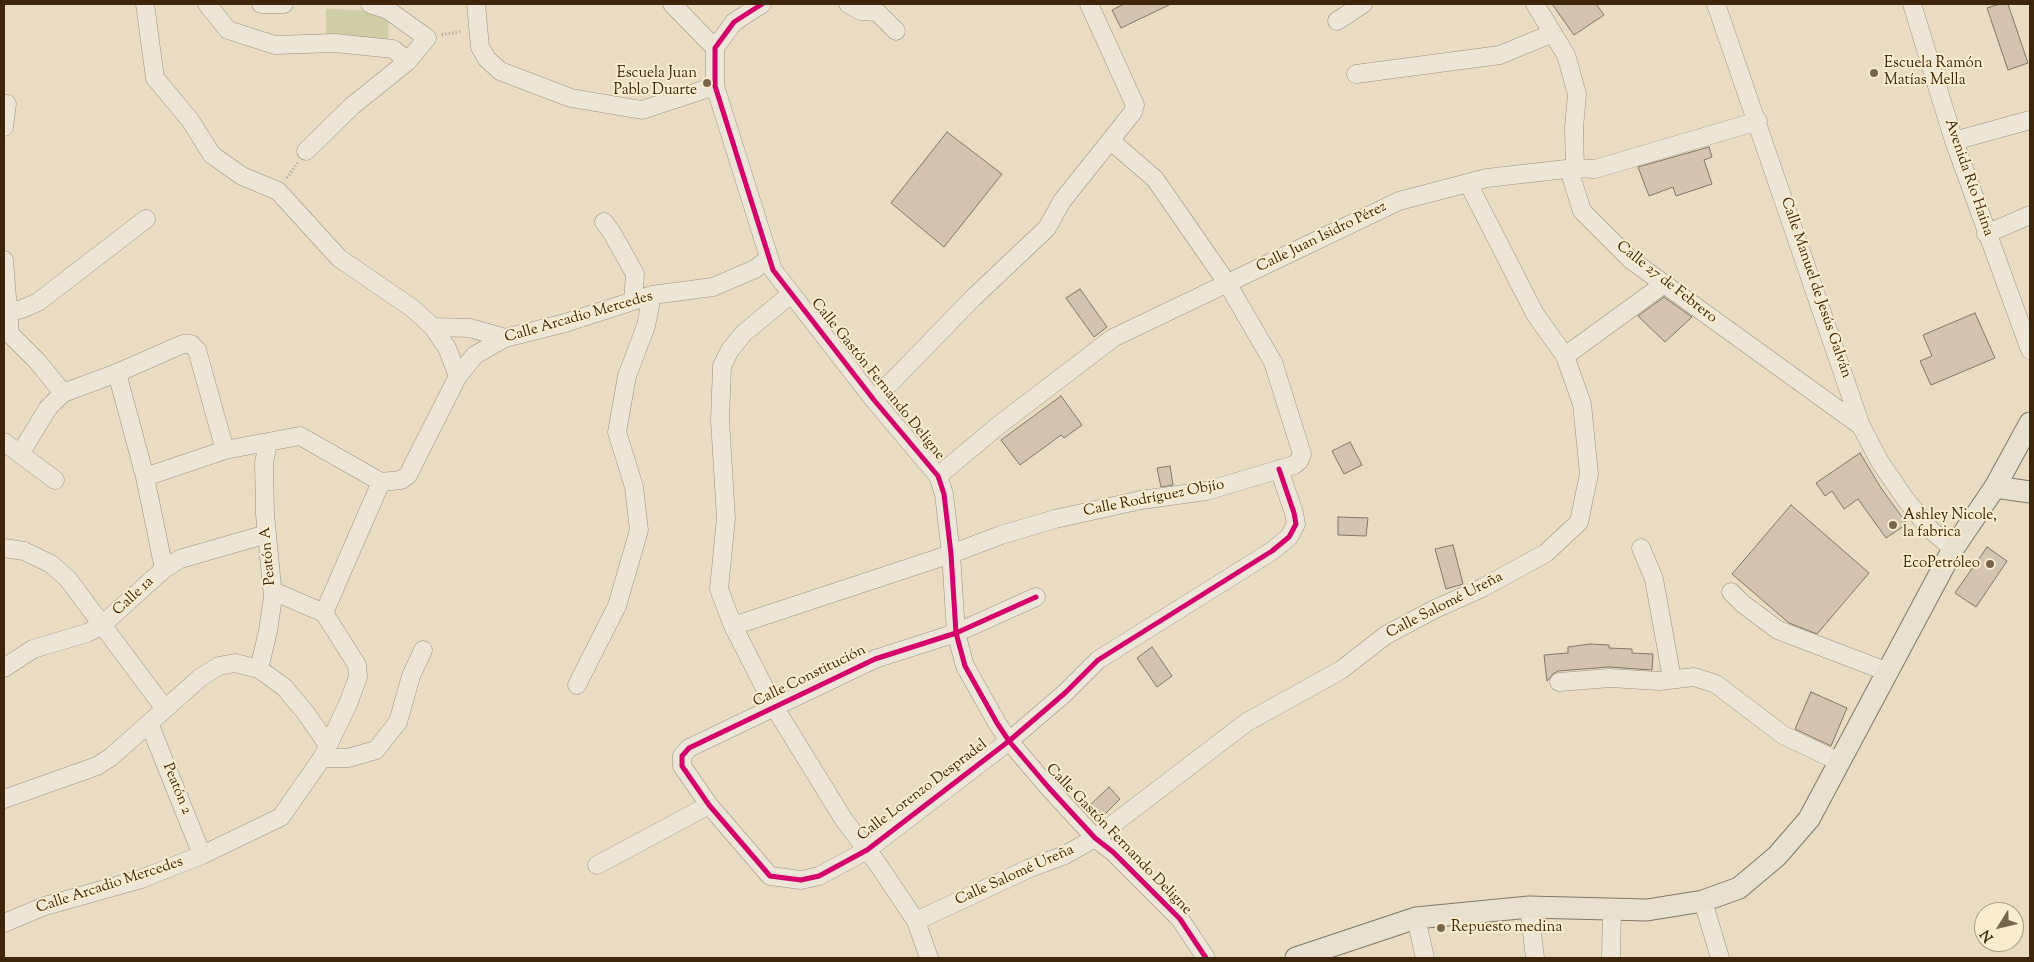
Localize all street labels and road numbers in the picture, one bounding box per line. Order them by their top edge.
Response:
street label: Avenida Río Haina [1940,117,1996,239]
street label: Calle Manuel de Jesús Galván [1776,195,1854,381]
street label: Calle Juan Isidro Pérez [1254,199,1390,277]
street label: Calle 27 de Febrero [1612,238,1720,328]
street label: Calle Arcadio Mercedes [503,288,655,348]
street label: Calle Gastón Fernando Deligne [806,296,948,464]
street label: Calle Rodríguez Objío [1082,477,1226,521]
street label: Peatón A [257,526,281,586]
street label: Calle Salomé Ureña [1384,569,1506,643]
street label: Calle 1a [110,574,158,620]
street label: Calle Constitución [751,642,869,712]
street label: Calle Lorenzo Despradel [855,736,991,846]
street label: Peatón 2 [158,761,194,817]
street label: Calle Gastón Fernando Deligne [1041,761,1195,919]
street label: Calle Salomé Ureña [953,842,1077,910]
street label: Calle Arcadio Mercedes [34,854,186,918]

